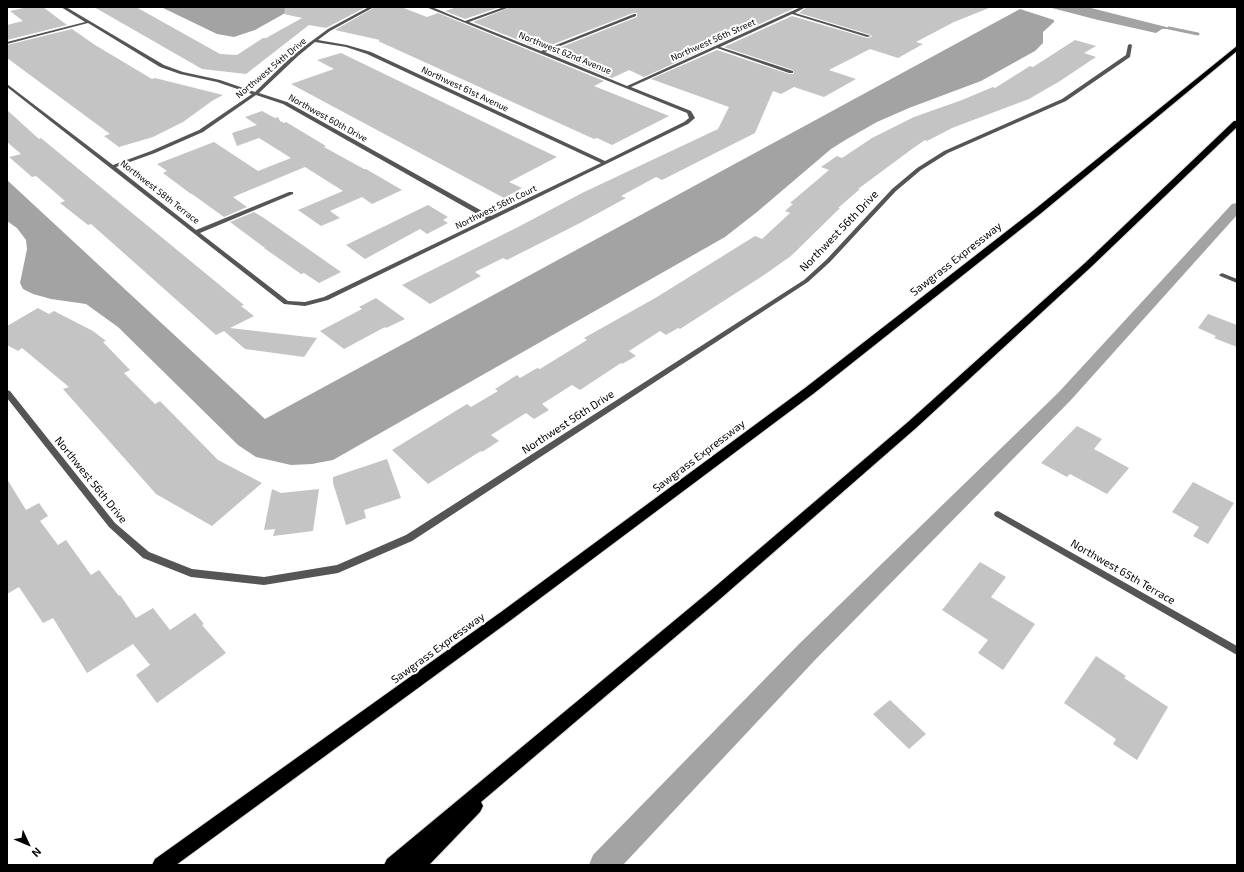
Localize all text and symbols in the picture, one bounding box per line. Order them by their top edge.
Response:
street label: Northwest 56th Street [669,16,757,64]
street label: Northwest 62nd Avenue [517,30,613,76]
street label: Northwest 54th Drive [234,35,308,101]
street label: Northwest 61st Avenue [420,64,510,114]
street label: Northwest 60th Drive [287,92,369,144]
street label: Northwest 58th Terrace [118,158,202,226]
street label: Northwest 56th Court [454,183,538,231]
street label: Northwest 56th Drive [797,188,881,274]
street label: Sawgrass Expressway [908,219,1004,299]
street label: Northwest 56th Drive [519,387,617,457]
street label: Sawgrass Expressway [650,417,748,495]
street label: Northwest 56th Drive [52,434,130,526]
street label: Northwest 65th Terrace [1068,537,1178,607]
street label: Sawgrass Expressway [389,610,487,686]
north arrow [8,824,48,864]
text: N [30,845,44,860]

